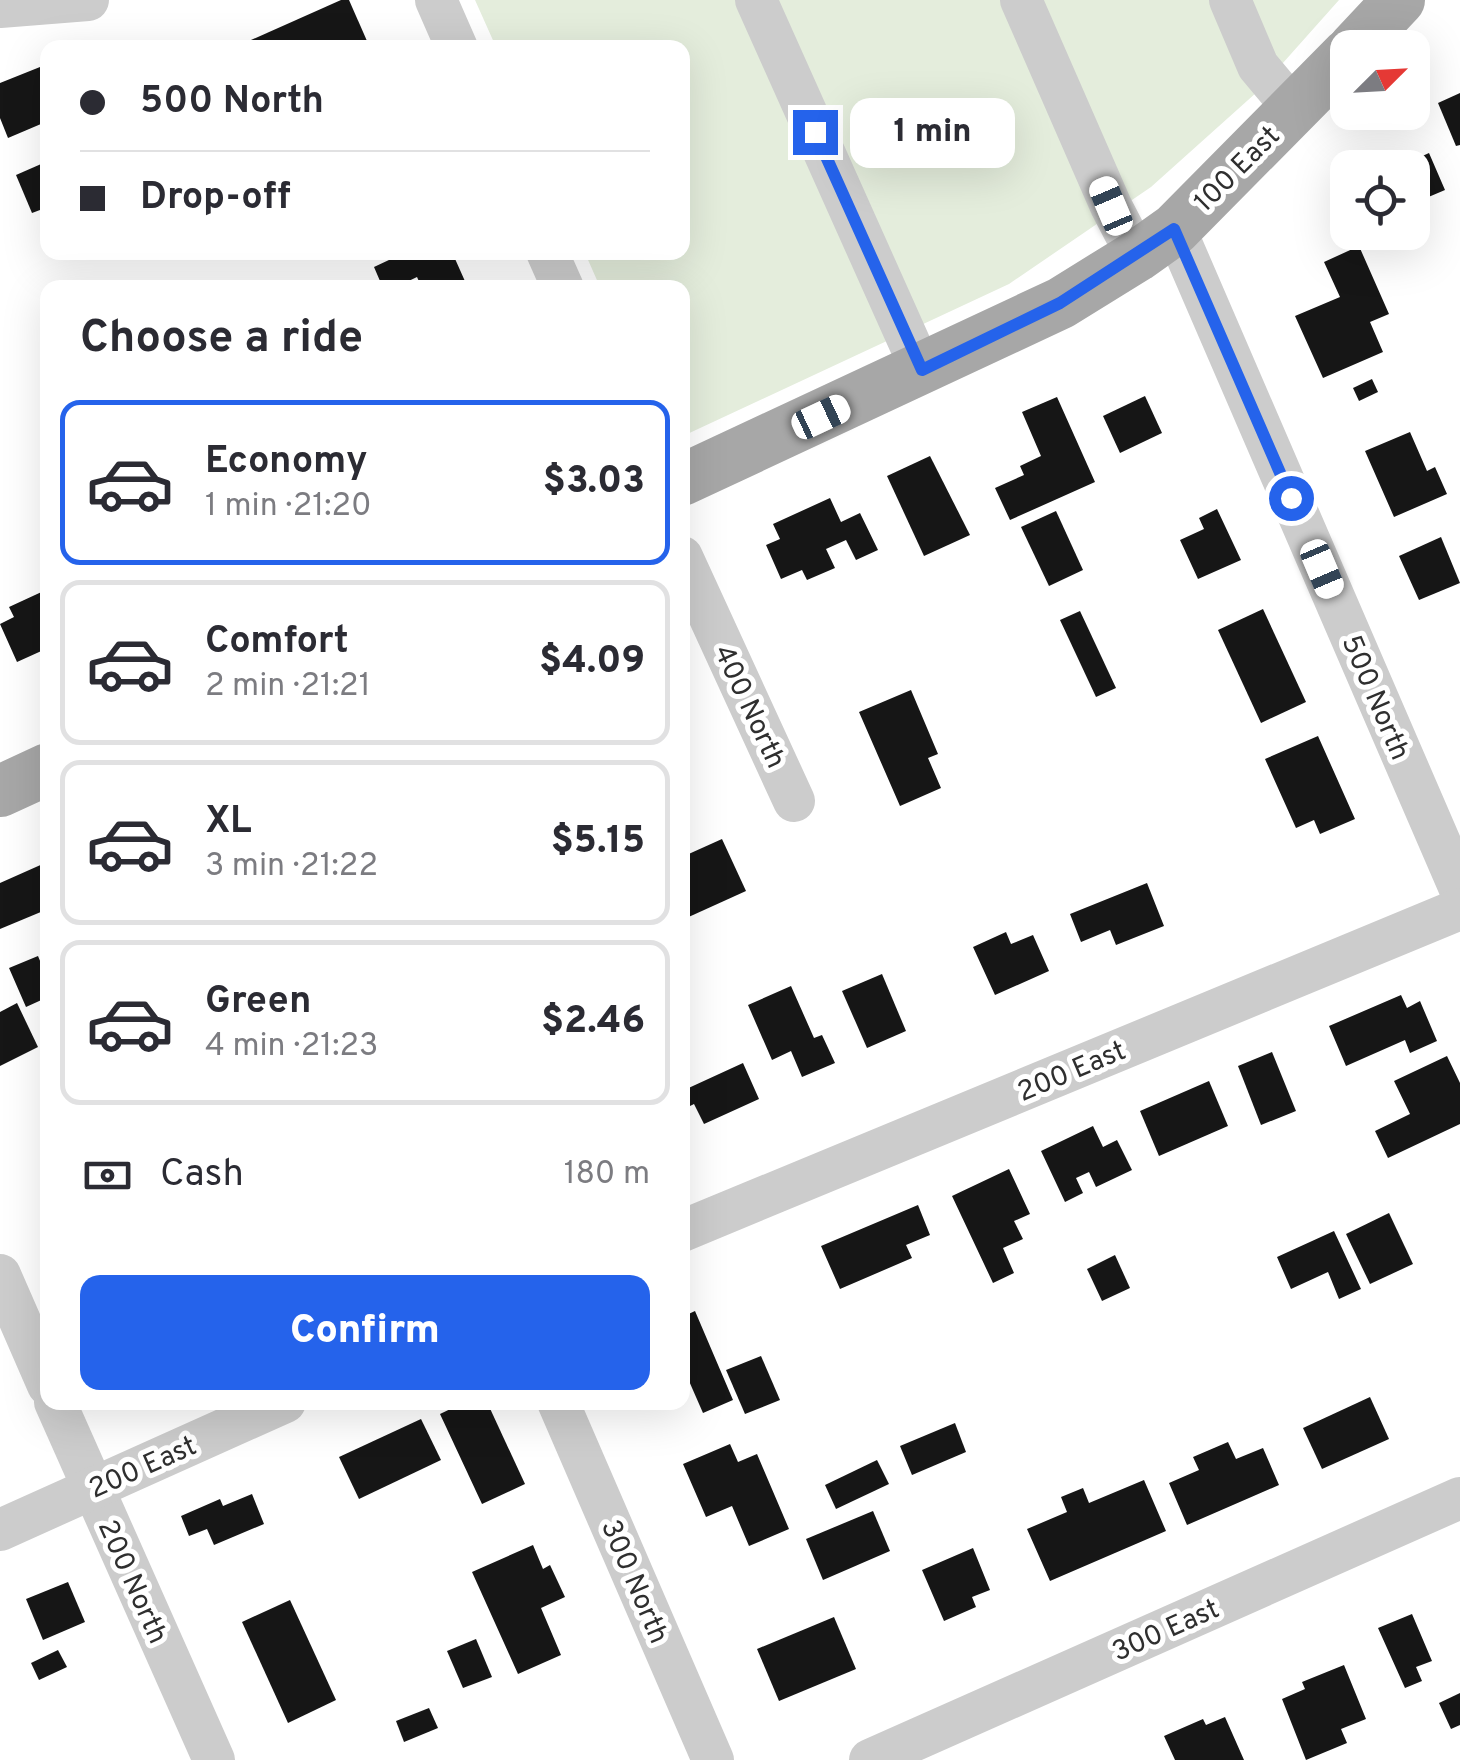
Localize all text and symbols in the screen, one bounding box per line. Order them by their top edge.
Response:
north arrow [1330,30,1430,130]
map controls [1330,30,1430,250]
text: 500 North [140,78,324,127]
callout: 1 min [850,97,1015,167]
route end [793,110,838,155]
text: 1 min [893,113,972,153]
street label: 100 East [1187,119,1289,221]
button: locate [1330,150,1430,250]
car [1085,173,1137,239]
text: Drop-off [140,174,291,223]
text: Choose a ride [80,311,363,368]
car [787,391,855,443]
icon: car [85,438,175,528]
text: Economy [205,438,367,487]
text: $3.03 [543,458,645,507]
route start [1269,476,1314,521]
text: 1 min · 21:20 [205,487,372,527]
car [1296,536,1348,602]
icon: car [85,618,175,708]
text: Comfort [205,618,349,667]
street label: 500 North [1332,630,1417,766]
text: $4.09 [539,638,645,687]
street label: 400 North [704,640,793,775]
text: 2 min · 21:21 [205,667,371,707]
icon: car [85,798,175,888]
text: XL [205,798,252,847]
text: $5.15 [551,818,645,867]
text: 3 min · 21:22 [205,847,378,887]
icon: car [85,978,175,1068]
text: Green [205,978,311,1027]
text: $2.46 [541,998,645,1047]
text: 4 min · 21:23 [205,1027,378,1067]
street label: 200 East [1013,1034,1132,1112]
icon: cash [80,1148,135,1203]
text: Cash [160,1151,244,1200]
text: 180 m [564,1155,650,1195]
button: Confirm [80,1275,650,1390]
street label: 200 East [84,1429,203,1508]
street label: 200 North [88,1515,175,1650]
street label: 300 North [591,1515,675,1650]
street label: 300 East [1107,1592,1225,1671]

